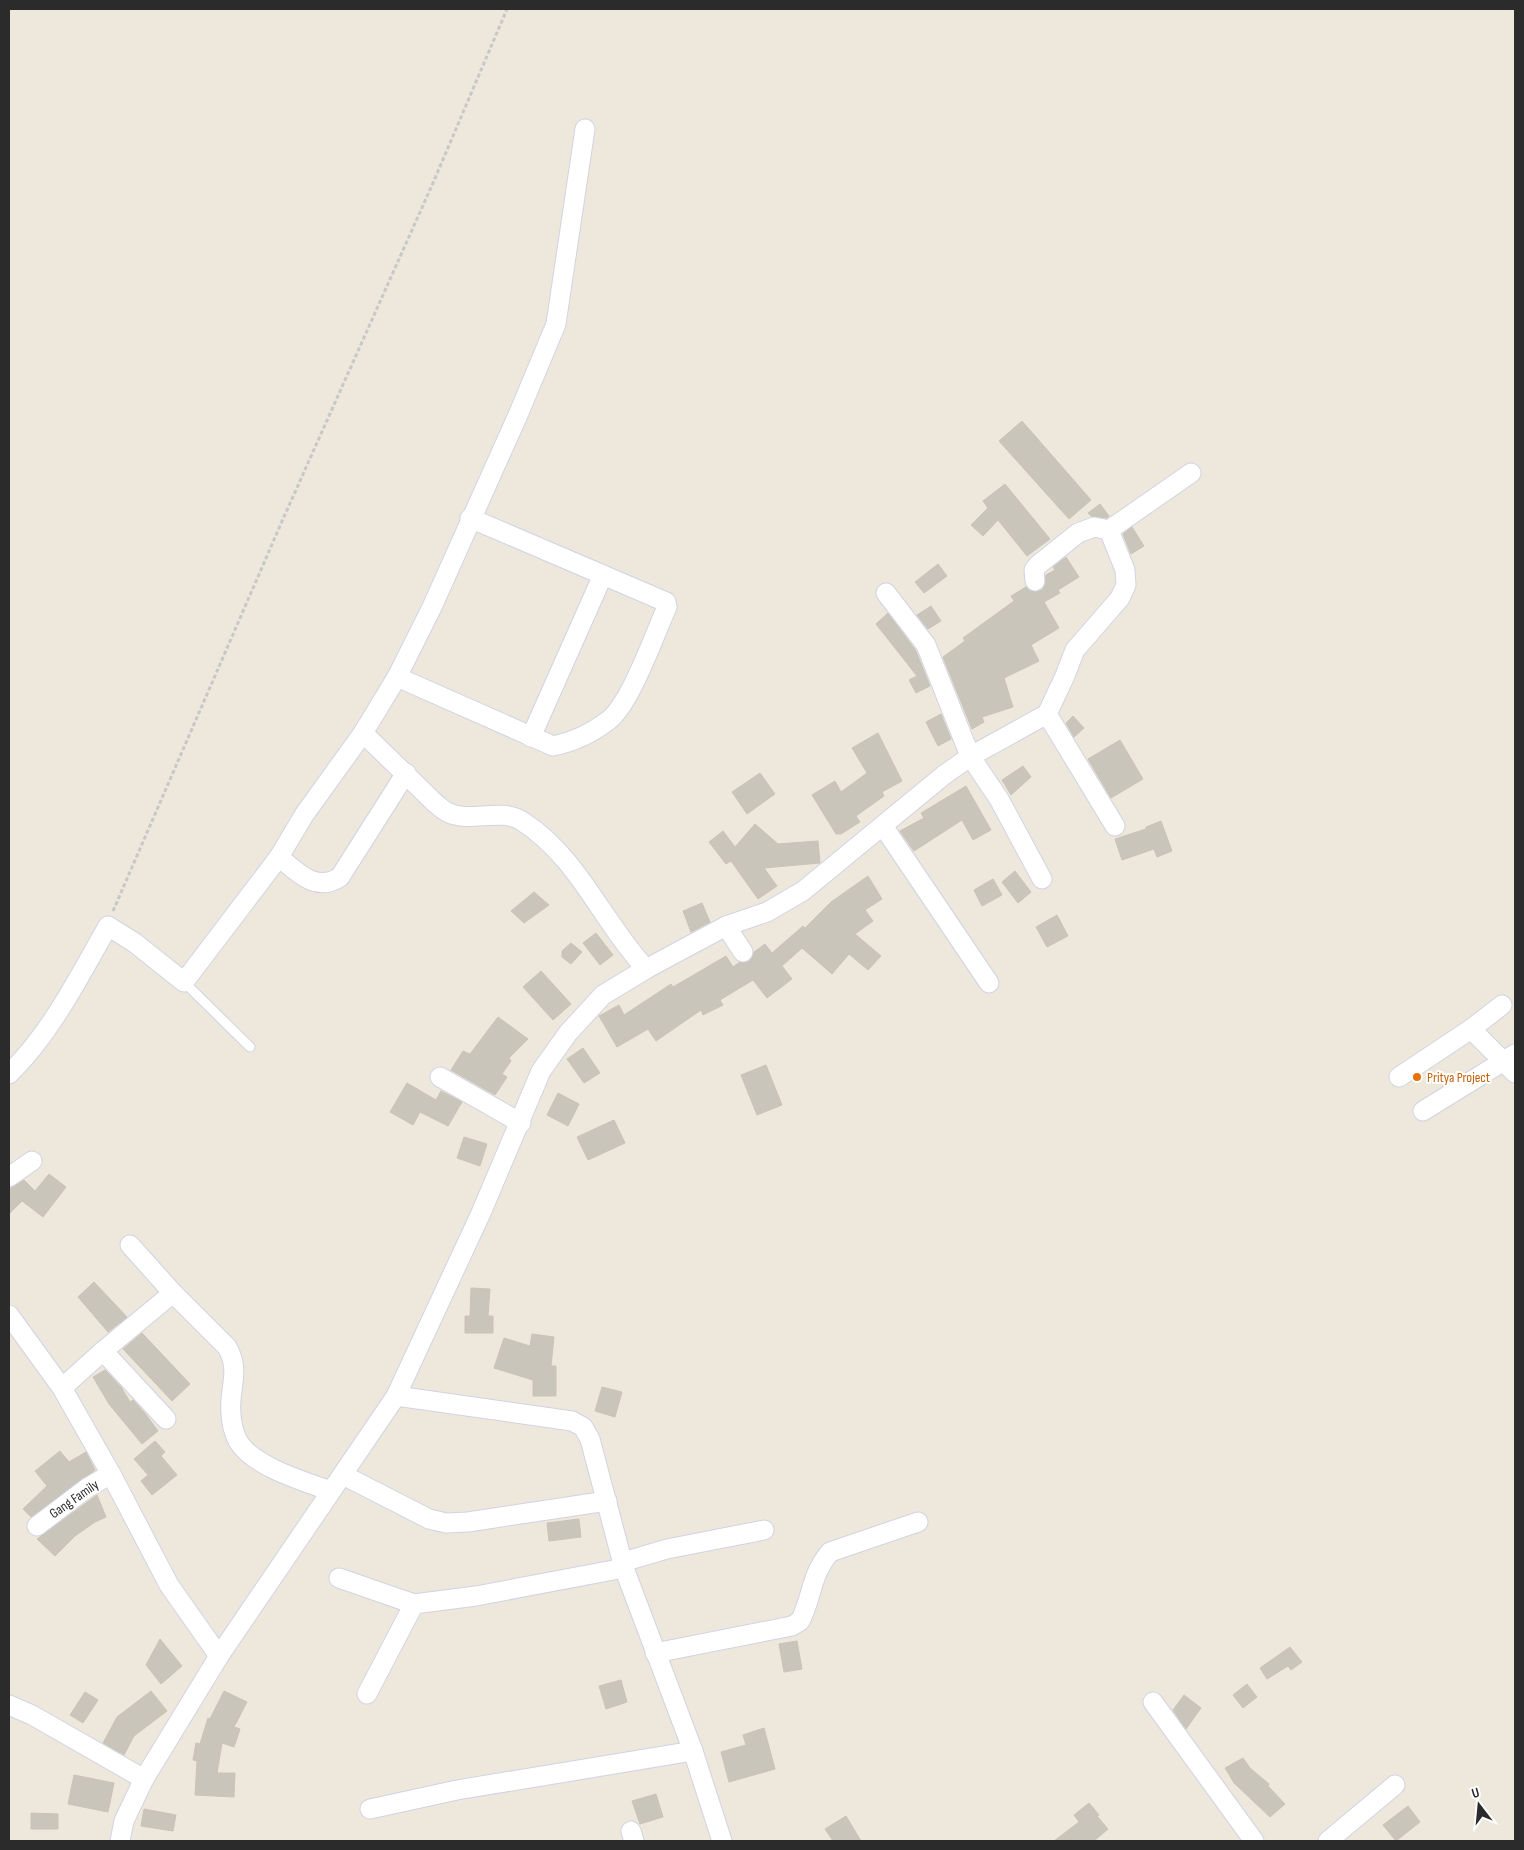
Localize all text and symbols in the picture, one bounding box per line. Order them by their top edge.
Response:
place label: Pritya Project [1427,1069,1490,1086]
marker: Pritya Project [1411,1071,1423,1083]
street label: Gang Family [46,1476,102,1522]
north arrow [1454,1780,1504,1830]
text: U [1470,1784,1481,1802]

